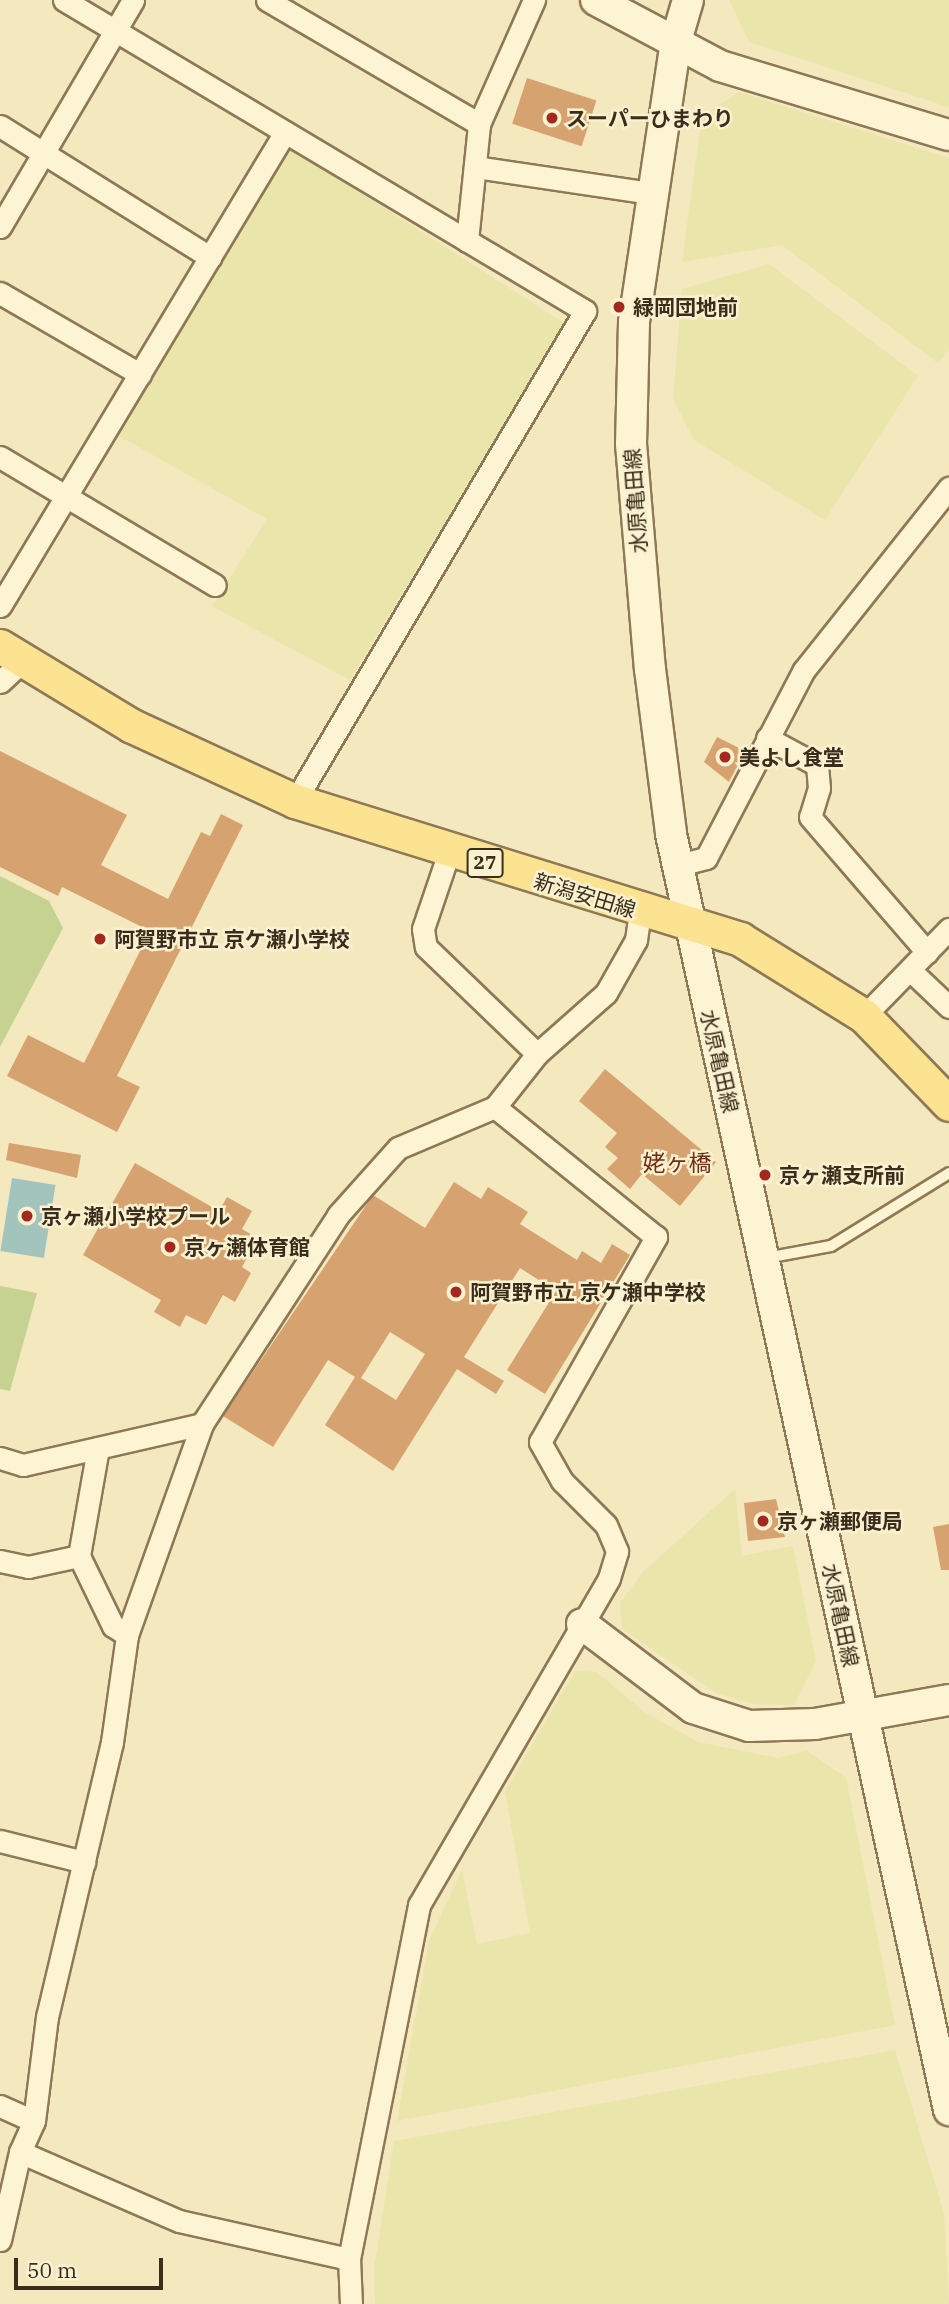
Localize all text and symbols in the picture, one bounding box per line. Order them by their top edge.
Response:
place label: スーパーひまわり [566,105,734,131]
marker: スーパーひまわり [544,110,560,126]
place label: 緑岡団地前 [633,294,738,320]
marker: 緑岡団地前 [611,299,627,315]
street label: 水原亀田線 [619,448,651,554]
place label: 美よし食堂 [739,744,844,770]
marker: 美よし食堂 [717,749,733,765]
road number: 27 [466,848,504,878]
street label: 新潟安田線 [531,868,639,922]
place label: 阿賀野市立 京ケ瀬小学校 [114,926,350,952]
marker: 阿賀野市立 京ケ瀬小学校 [92,931,108,947]
street label: 水原亀田線 [696,1007,744,1115]
district label: 姥ヶ橋 [643,1148,711,1176]
place label: 京ヶ瀬支所前 [779,1162,905,1188]
marker: 京ヶ瀬支所前 [757,1167,773,1183]
place label: 京ヶ瀬小学校プール [41,1203,230,1229]
marker: 京ヶ瀬小学校プール [19,1208,35,1224]
place label: 京ヶ瀬体育館 [184,1234,310,1260]
marker: 京ヶ瀬体育館 [162,1239,178,1255]
place label: 阿賀野市立 京ケ瀬中学校 [470,1279,706,1305]
marker: 阿賀野市立 京ケ瀬中学校 [448,1284,464,1300]
place label: 京ヶ瀬郵便局 [777,1508,903,1534]
marker: 京ヶ瀬郵便局 [755,1513,771,1529]
street label: 水原亀田線 [818,1561,864,1669]
scale bar [18,2244,166,2288]
text: 50 m [27,2256,77,2284]

